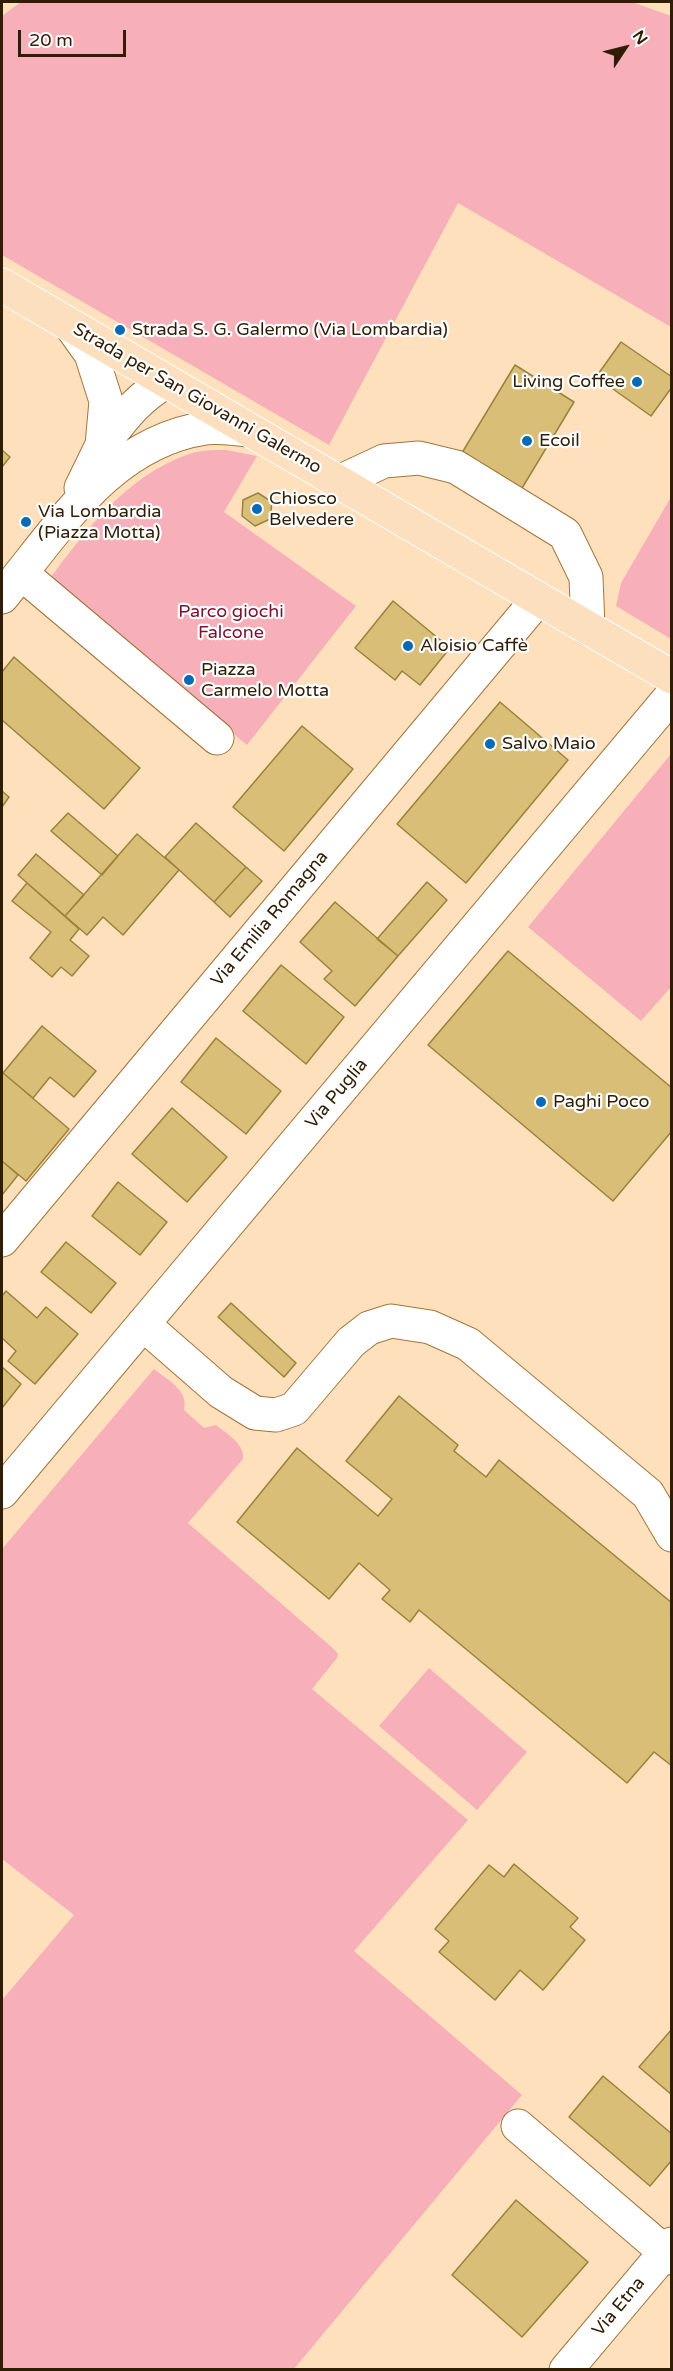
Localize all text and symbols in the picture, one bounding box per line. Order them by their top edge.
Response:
scale bar [21,18,129,56]
north arrow [595,18,655,78]
text: N [628,27,652,49]
text: 20 m [29,29,73,51]
street label: Strada per San Giovanni Galermo [69,319,325,479]
place label: Strada S. G. Galermo (Via Lombardia) [132,319,448,341]
marker: Strada S. G. Galermo (Via Lombardia) [113,323,127,337]
place label: Living Coffee [512,371,625,393]
marker: Living Coffee [630,375,644,389]
place label: Ecoil [539,430,580,452]
marker: Ecoil [520,434,534,448]
place label: Chiosco Belvedere [269,488,354,530]
place label: Via Lombardia (Piazza Motta) [38,501,161,544]
marker: Chiosco Belvedere [250,502,264,516]
marker: Via Lombardia (Piazza Motta) [19,515,33,529]
park label: Parco giochi Falcone [178,601,284,644]
place label: Aloisio Caffè [420,635,528,657]
marker: Aloisio Caffè [401,639,415,653]
place label: Piazza Carmelo Motta [201,659,329,702]
marker: Piazza Carmelo Motta [182,673,196,687]
place label: Salvo Maio [502,733,596,755]
marker: Salvo Maio [483,737,497,751]
street label: Via Emilia Romagna [207,847,333,991]
street label: Via Puglia [301,1055,373,1133]
place label: Paghi Poco [553,1091,649,1113]
marker: Paghi Poco [534,1095,548,1109]
street label: Via Etna [588,2273,650,2341]

